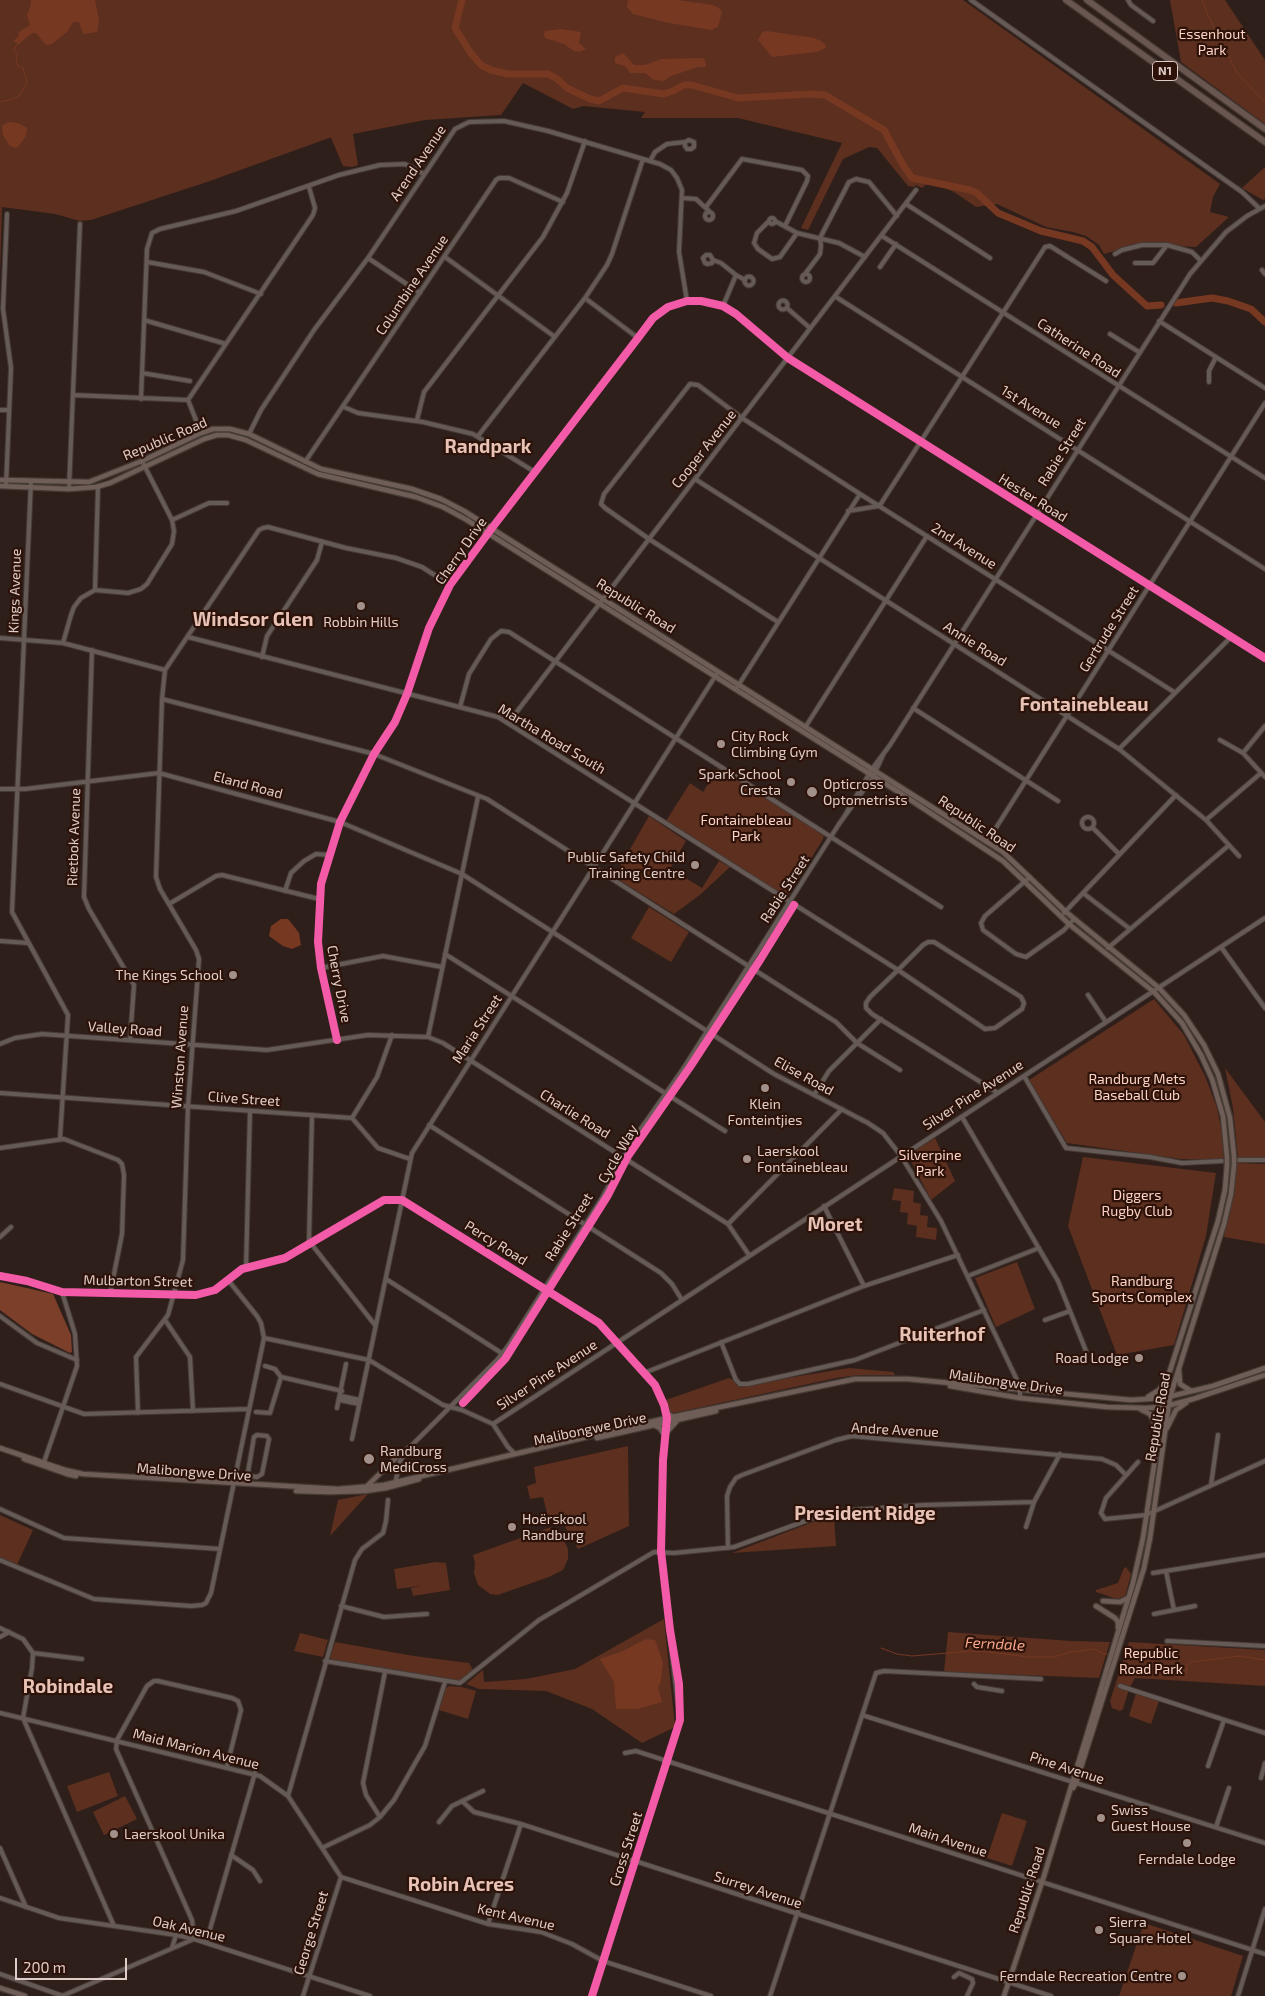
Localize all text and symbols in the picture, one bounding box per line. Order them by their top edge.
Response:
park label: Essenhout Park [1178,26,1246,58]
road number: N1 [1152,61,1178,80]
street label: Arend Avenue [386,122,450,204]
street label: Columbine Avenue [372,232,452,338]
street label: Catherine Road [1034,315,1124,381]
street label: 1st Avenue [998,382,1064,432]
street label: Cooper Avenue [668,406,740,492]
street label: Republic Road [120,414,210,464]
street label: Rabie Street [1034,415,1090,489]
district label: Randpark [445,436,531,458]
street label: Hester Road [996,470,1070,526]
street label: Cherry Drive [432,514,490,588]
street label: 2nd Avenue [928,519,1000,573]
street label: Kings Avenue [5,548,25,634]
street label: Republic Road [593,575,679,637]
street label: Gertrude Street [1076,583,1142,675]
marker: Robbin Hills [355,600,367,612]
district label: Windsor Glen [193,609,313,631]
place label: Robbin Hills [323,614,399,630]
street label: Annie Road [940,618,1010,670]
district label: Fontainebleau [1019,694,1149,716]
street label: Martha Road South [495,700,609,778]
place label: City Rock Climbing Gym [731,728,818,760]
marker: City Rock Climbing Gym [715,738,727,750]
place label: Spark School Cresta [699,766,781,799]
street label: Eland Road [211,768,285,802]
marker: Spark School Cresta [785,776,797,788]
place label: Opticross Optometrists [823,776,908,809]
marker: Opticross Optometrists [805,785,819,799]
street label: Rietbok Avenue [64,788,84,886]
street label: Republic Road [935,792,1019,856]
park label: Fontainebleau Park [701,812,791,844]
place label: Public Safety Child Training Centre [567,849,685,882]
street label: Rabie Street [757,852,813,926]
marker: Public Safety Child Training Centre [689,859,701,871]
street label: Cherry Drive [323,944,355,1024]
place label: The Kings School [115,967,223,983]
marker: The Kings School [227,969,239,981]
street label: Maria Street [449,991,505,1067]
street label: Winston Avenue [168,1005,192,1109]
street label: Valley Road [87,1018,163,1040]
street label: Elise Road [771,1053,837,1099]
street label: Silver Pine Avenue [920,1056,1026,1134]
park label: Randburg Mets Baseball Club [1088,1071,1186,1104]
marker: Klein Fonteintjies [759,1082,771,1094]
street label: Charlie Road [537,1086,613,1142]
street label: Clive Street [207,1088,281,1110]
place label: Klein Fonteintjies [728,1096,802,1128]
street label: Cycle Way [594,1122,642,1186]
place label: Laerskool Fontainebleau [757,1143,848,1176]
park label: Silverpine Park [899,1147,961,1180]
marker: Laerskool Fontainebleau [741,1153,753,1165]
park label: Diggers Rugby Club [1102,1187,1172,1220]
street label: Rabie Street [541,1190,597,1264]
district label: Moret [807,1214,863,1236]
street label: Percy Road [462,1217,530,1269]
street label: Mulbarton Street [83,1272,193,1290]
park label: Randburg Sports Complex [1092,1273,1192,1305]
district label: Ruiterhof [899,1324,985,1346]
street label: Silver Pine Avenue [494,1336,600,1414]
place label: Road Lodge [1055,1350,1129,1366]
marker: Road Lodge [1133,1352,1145,1364]
street label: Malibongwe Drive [948,1366,1064,1398]
street label: Republic Road [1142,1371,1174,1463]
street label: Malibongwe Drive [532,1409,648,1449]
street label: Andre Avenue [851,1419,939,1441]
place label: Randburg MediCross [380,1443,447,1475]
marker: Randburg MediCross [362,1452,376,1466]
street label: Malibongwe Drive [136,1460,252,1484]
district label: President Ridge [794,1503,936,1525]
place label: Hoërskool Randburg [522,1511,587,1544]
marker: Hoërskool Randburg [506,1521,518,1533]
water label: Ferndale [964,1633,1026,1655]
park label: Republic Road Park [1119,1645,1183,1678]
district label: Robindale [23,1676,113,1698]
street label: Maid Marion Avenue [131,1725,261,1773]
street label: Pine Avenue [1028,1748,1106,1788]
place label: Swiss Guest House [1111,1802,1191,1834]
street label: Cross Street [606,1809,646,1889]
marker: Swiss Guest House [1095,1812,1107,1824]
street label: Main Avenue [907,1819,989,1861]
place label: Laerskool Unika [124,1826,225,1842]
marker: Laerskool Unika [108,1828,120,1840]
marker: Ferndale Lodge [1181,1837,1193,1849]
street label: Republic Road [1005,1845,1049,1935]
place label: Ferndale Lodge [1138,1851,1236,1867]
street label: Surrey Avenue [712,1868,804,1912]
district label: Robin Acres [408,1874,514,1896]
street label: George Street [290,1889,332,1977]
street label: Kent Avenue [476,1900,556,1934]
street label: Oak Avenue [151,1912,227,1946]
place label: Sierra Square Hotel [1109,1914,1191,1946]
marker: Sierra Square Hotel [1093,1924,1105,1936]
scale bar [18,1948,130,1980]
text: 200 m [23,1958,66,1976]
place label: Ferndale Recreation Centre [999,1968,1172,1984]
marker: Ferndale Recreation Centre [1176,1970,1188,1982]

